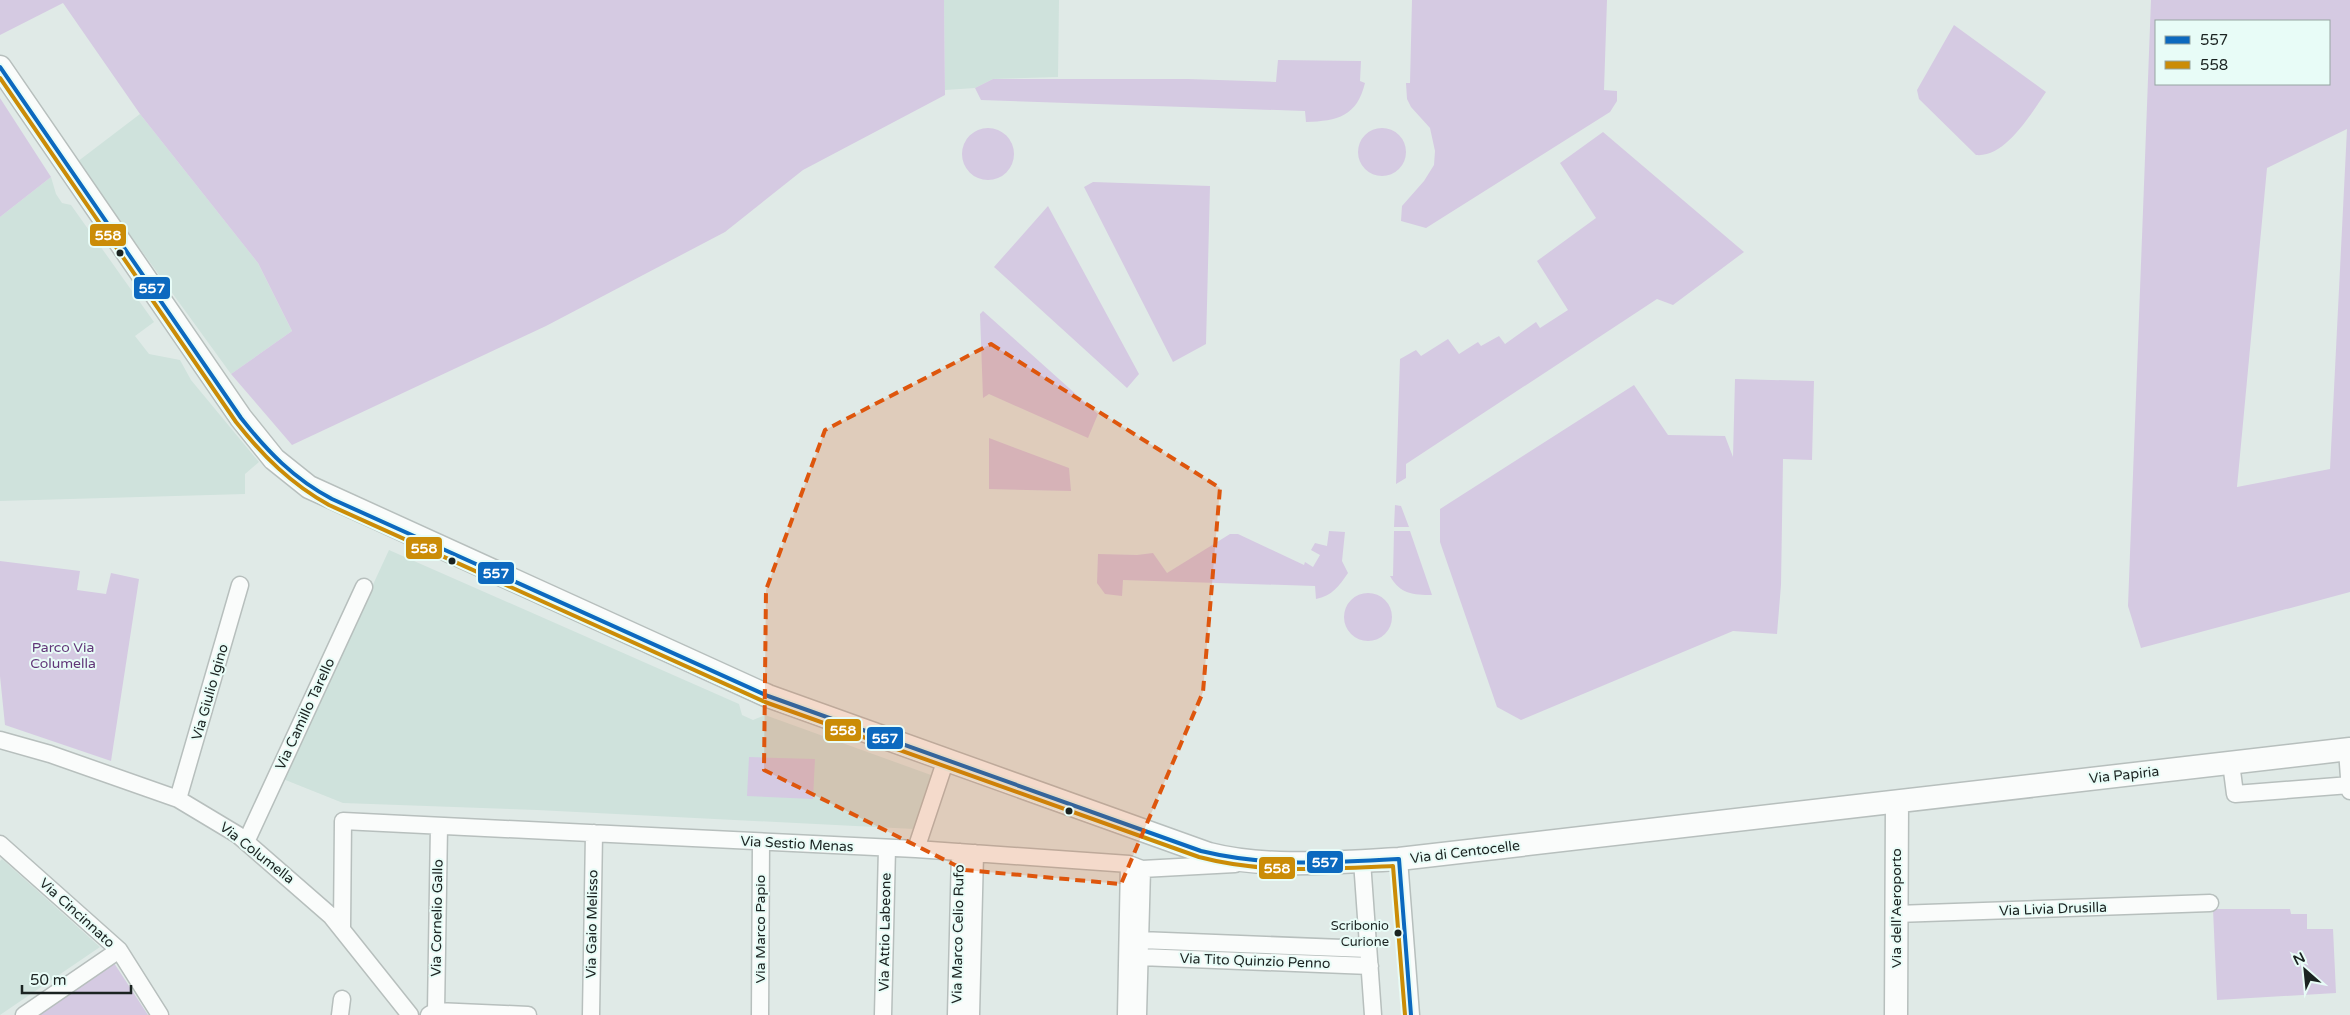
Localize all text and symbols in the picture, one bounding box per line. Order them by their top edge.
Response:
legend [2155,20,2330,85]
text: 557 [2200,31,2228,49]
text: 558 [2200,56,2228,74]
line badge: 558 [89,223,127,247]
text: 558 [95,227,121,244]
unlabelled marker [115,248,125,258]
line badge: 557 [133,276,171,300]
text: 557 [139,280,165,297]
line badge: 558 [405,536,443,560]
text: 558 [411,540,437,557]
unlabelled marker [447,556,457,566]
line badge: 557 [477,561,515,585]
text: 557 [483,565,509,582]
park label: Parco Via Columella [30,639,96,672]
street label: Via Giulio Igino [188,642,232,742]
street label: Via Camillo Tarello [272,655,338,773]
line badge: 558 [824,718,862,742]
text: 558 [830,722,856,739]
line badge: 557 [866,726,904,750]
text: 557 [872,730,898,747]
street label: Via Papiria [2088,763,2160,787]
unlabelled marker [1064,806,1074,816]
street label: Via Columella [216,819,298,887]
street label: Via Sestio Menas [740,833,854,855]
street label: Via di Centocelle [1409,837,1521,867]
street label: Via dell'Aeroporto [1888,848,1905,968]
line badge: 557 [1306,850,1344,874]
text: 557 [1312,854,1338,871]
line badge: 558 [1258,856,1296,880]
street label: Via Cornelio Gallo [427,859,447,977]
text: 558 [1264,860,1290,877]
street label: Via Marco Celio Rufo [948,864,968,1004]
street label: Via Gaio Melisso [583,869,601,979]
street label: Via Attio Labeone [875,872,895,991]
street label: Via Cincinnato [36,875,118,951]
street label: Via Marco Papio [752,875,769,983]
street label: Via Livia Drusilla [1999,899,2107,919]
place label: Scribonio Curione [1331,918,1389,950]
marker: Scribonio Curione [1393,928,1403,938]
north arrow [2280,945,2330,995]
text: N [2290,949,2308,969]
street label: Via Tito Quinzio Penno [1179,950,1331,972]
scale bar [22,962,131,994]
text: 50 m [30,971,67,989]

